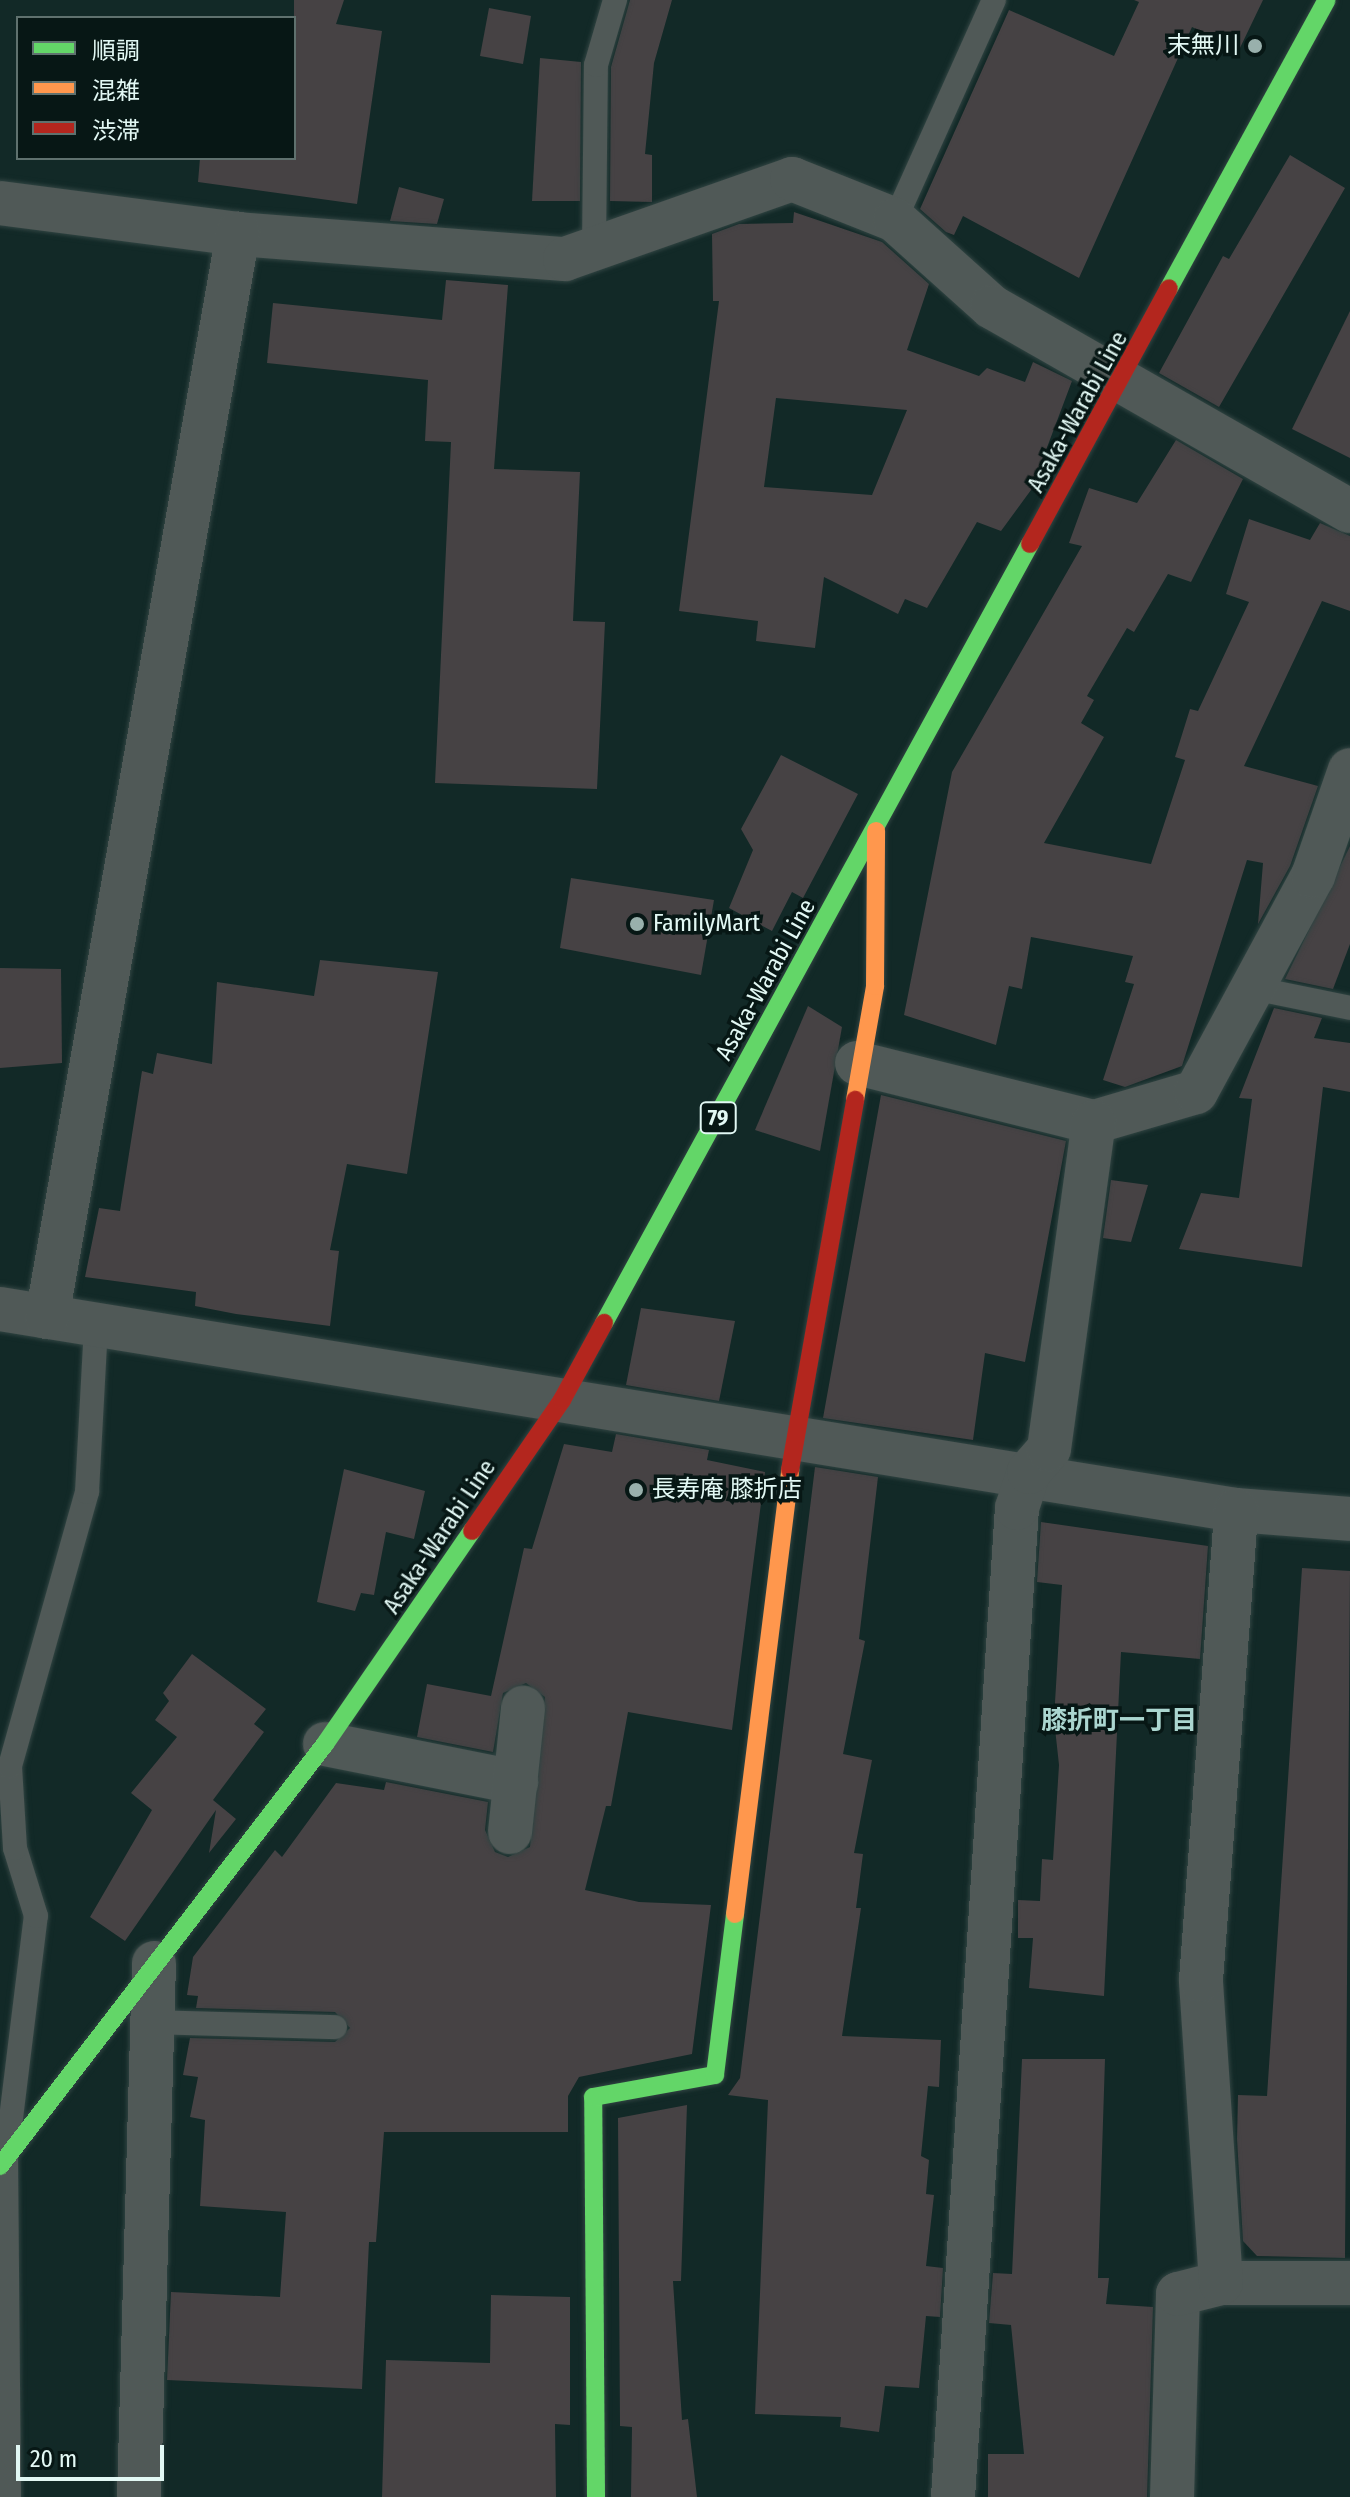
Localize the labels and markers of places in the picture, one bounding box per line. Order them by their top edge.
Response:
place label: 末無川 [1167,32,1239,60]
marker: 末無川 [1246,37,1264,55]
place label: FamilyMart [653,910,760,938]
marker: FamilyMart [628,915,646,933]
place label: 長寿庵 膝折店 [652,1476,802,1504]
marker: 長寿庵 膝折店 [627,1481,645,1499]

